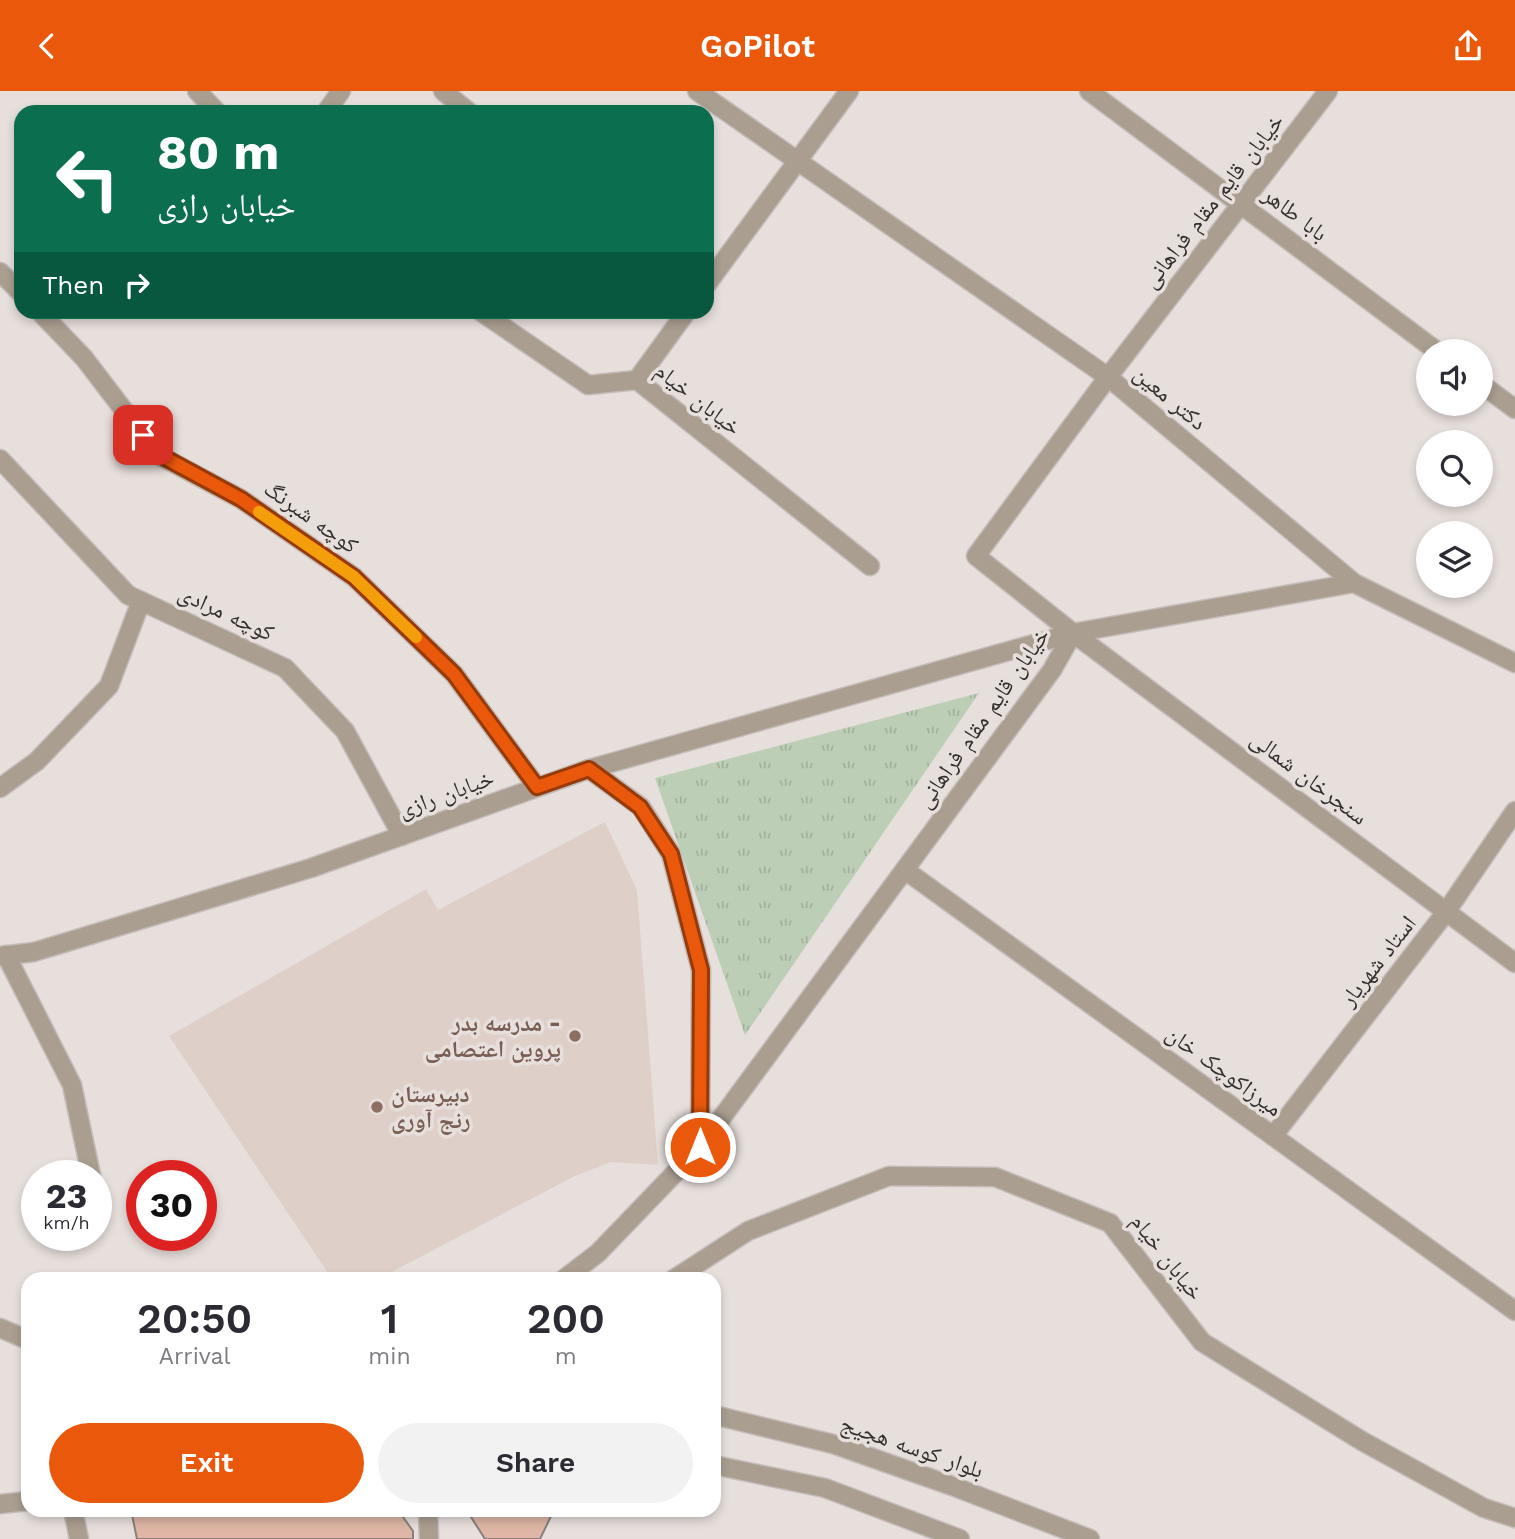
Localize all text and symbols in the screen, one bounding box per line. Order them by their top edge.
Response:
icon: back [28,27,66,65]
text: GoPilot [700,27,815,65]
icon: share [1449,27,1487,65]
street label: خیابان قایم مقام فراهانی [1137,108,1291,295]
text: 80 m [157,123,279,181]
icon: left [42,133,133,224]
street label: بابا طاهر [1256,180,1333,247]
text: خیابان رازی [157,186,296,224]
icon: right [118,266,156,304]
text: Then [42,270,104,300]
map controls [1416,339,1493,598]
button: sound [1416,339,1493,416]
street label: خیابان خیام [648,357,747,443]
street label: دکتر معین [1128,360,1212,436]
pin [113,405,173,465]
icon: arrive [124,416,162,454]
button: search [1416,430,1493,507]
street label: کوچه شبرنگ [259,475,364,559]
button: layers [1416,521,1493,598]
street label: کوچه مرادی [174,579,278,647]
street label: خیابان قایم مقام فراهانی [911,623,1057,815]
street label: سنجرخان شمالی [1245,725,1373,831]
street label: خیابان رازی [395,764,497,824]
street label: استاد شهریار [1334,910,1422,1013]
place label: مدرسه بدر - پروین اعتصامی [425,1010,561,1063]
street label: میرزاکوچک خان [1161,1020,1287,1122]
marker: مدرسه بدر - پروین اعتصامی [567,1028,583,1044]
place label: دبیرستان رنج آوری [391,1081,471,1135]
marker: دبیرستان رنج آوری [369,1099,385,1115]
position arrow [663,1110,737,1184]
speed limit sign: 30 [126,1160,217,1251]
text: 23 [46,1175,87,1217]
street label: خیابان خیام [1123,1208,1209,1307]
text: km/h [43,1212,90,1233]
text: 20:50 [137,1294,252,1343]
text: 1 [381,1294,398,1343]
text: 200 [527,1294,605,1343]
text: Arrival [159,1343,231,1370]
text: min [368,1343,411,1370]
text: m [555,1343,577,1370]
street label: بلوار کوسه هجیج [837,1410,987,1485]
button: Exit [49,1423,364,1503]
button: Share [378,1423,693,1503]

